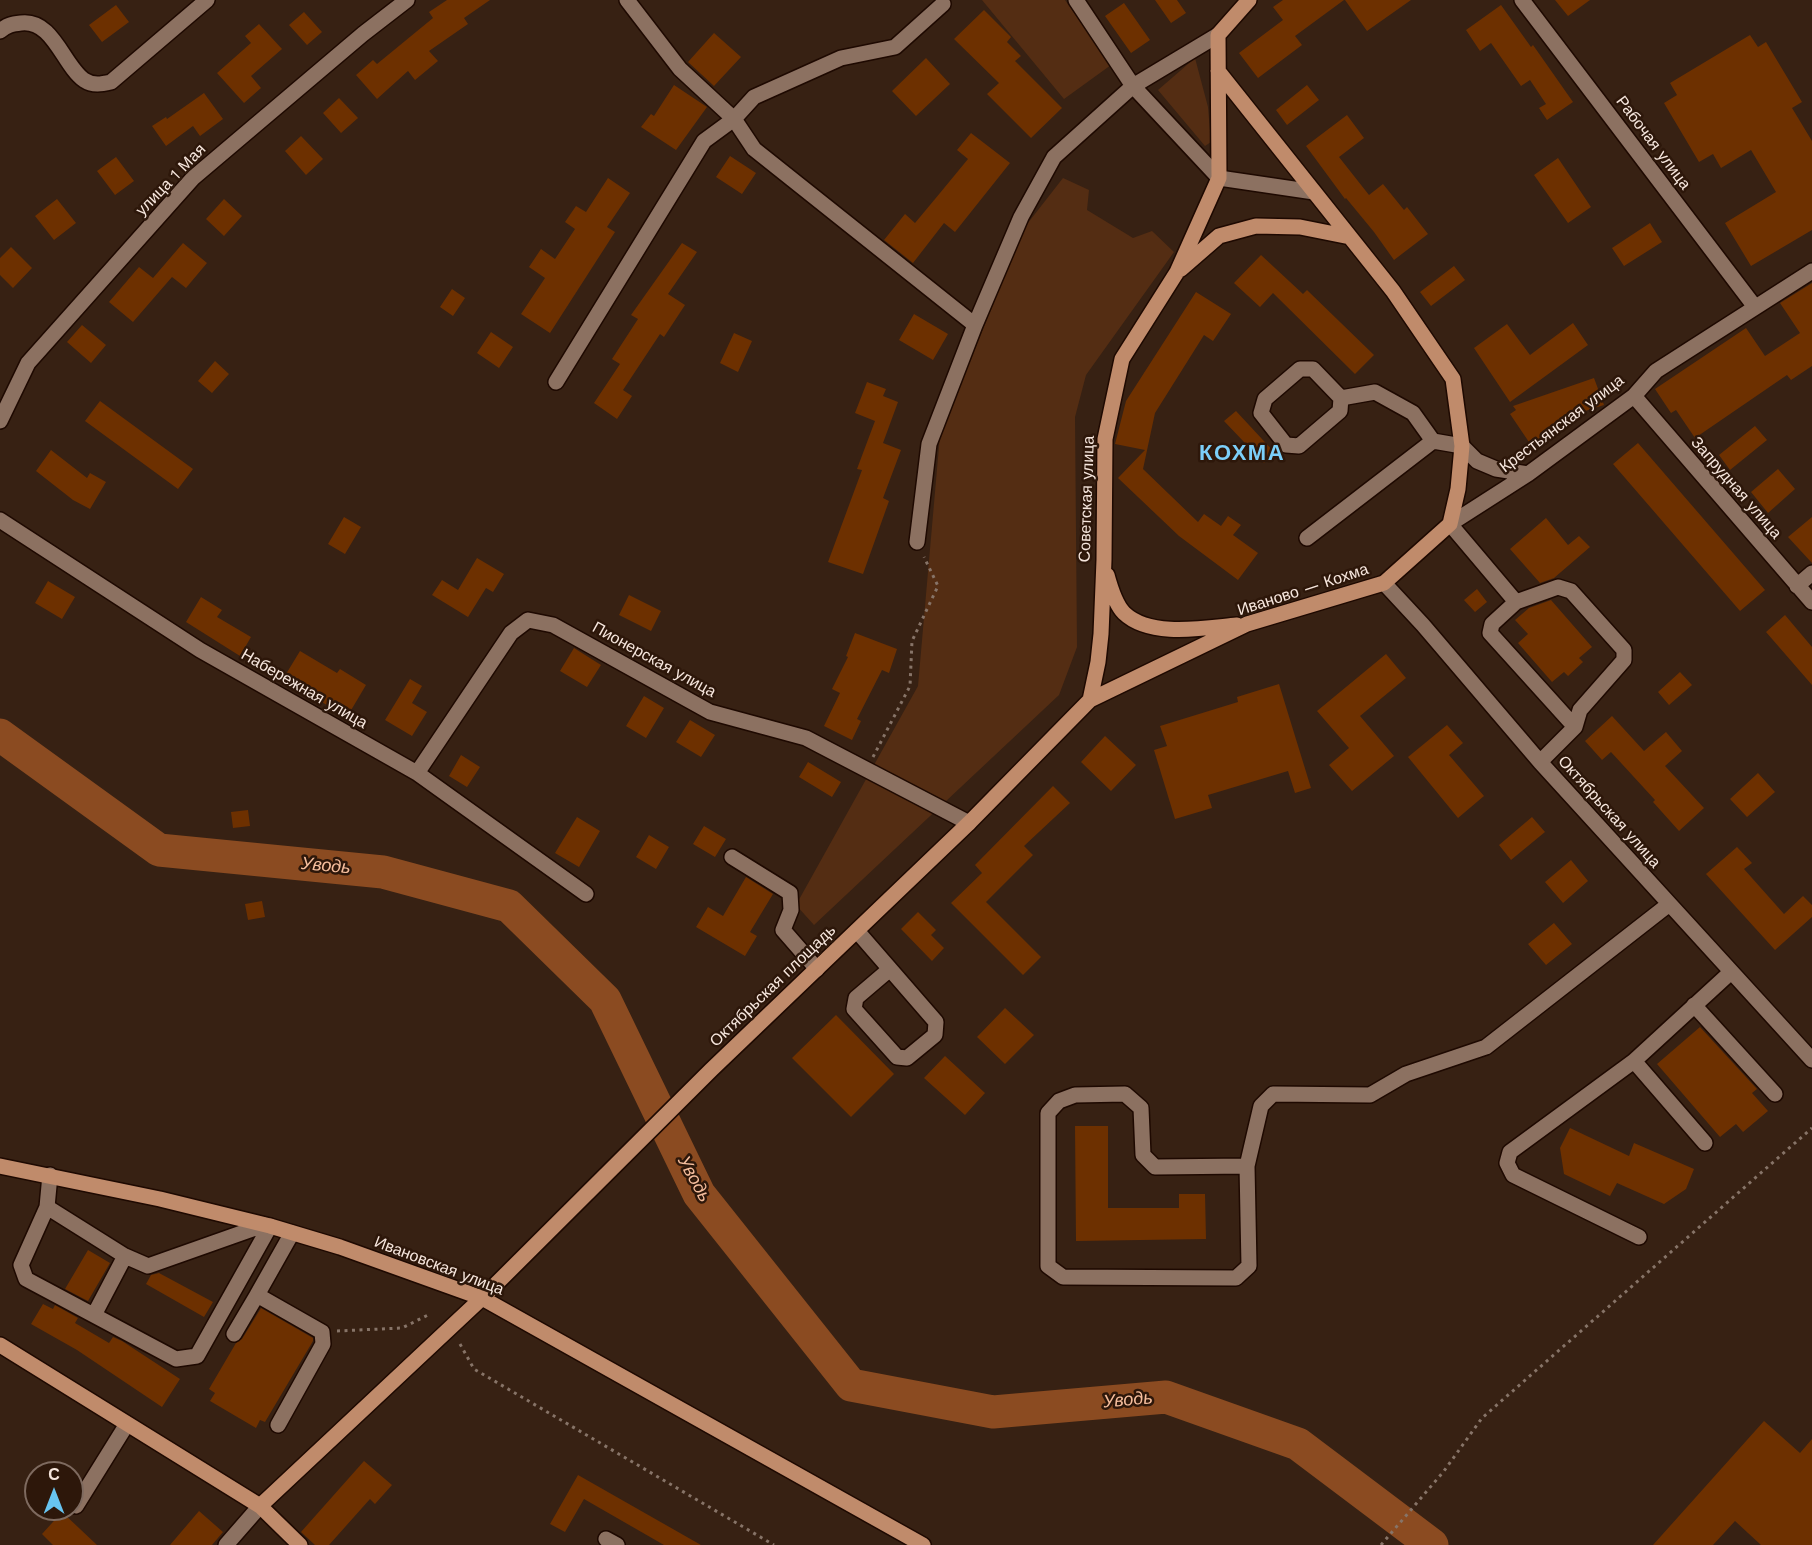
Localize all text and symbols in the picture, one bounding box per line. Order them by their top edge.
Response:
street label: Рабочая улица [1612,92,1694,194]
street label: улица 1 Мая [132,140,210,220]
street label: Крестьянская улица [1496,371,1628,477]
street label: Запрудная улица [1687,433,1785,543]
street label: Советская улица [1075,435,1099,563]
district label: КОХМА [1199,441,1285,467]
street label: Иваново — Кохма [1235,560,1371,620]
street label: Пионерская улица [589,618,719,702]
street label: Набережная улица [237,645,371,733]
street label: Октябрьская улица [1554,752,1664,872]
water label: Уводь [300,853,352,879]
street label: Октябрьская площадь [706,921,840,1051]
water label: Уводь [673,1152,715,1206]
street label: Ивановская улица [372,1232,506,1300]
water label: Уводь [1102,1387,1154,1413]
north arrow [24,1461,84,1521]
text: С [48,1465,60,1484]

